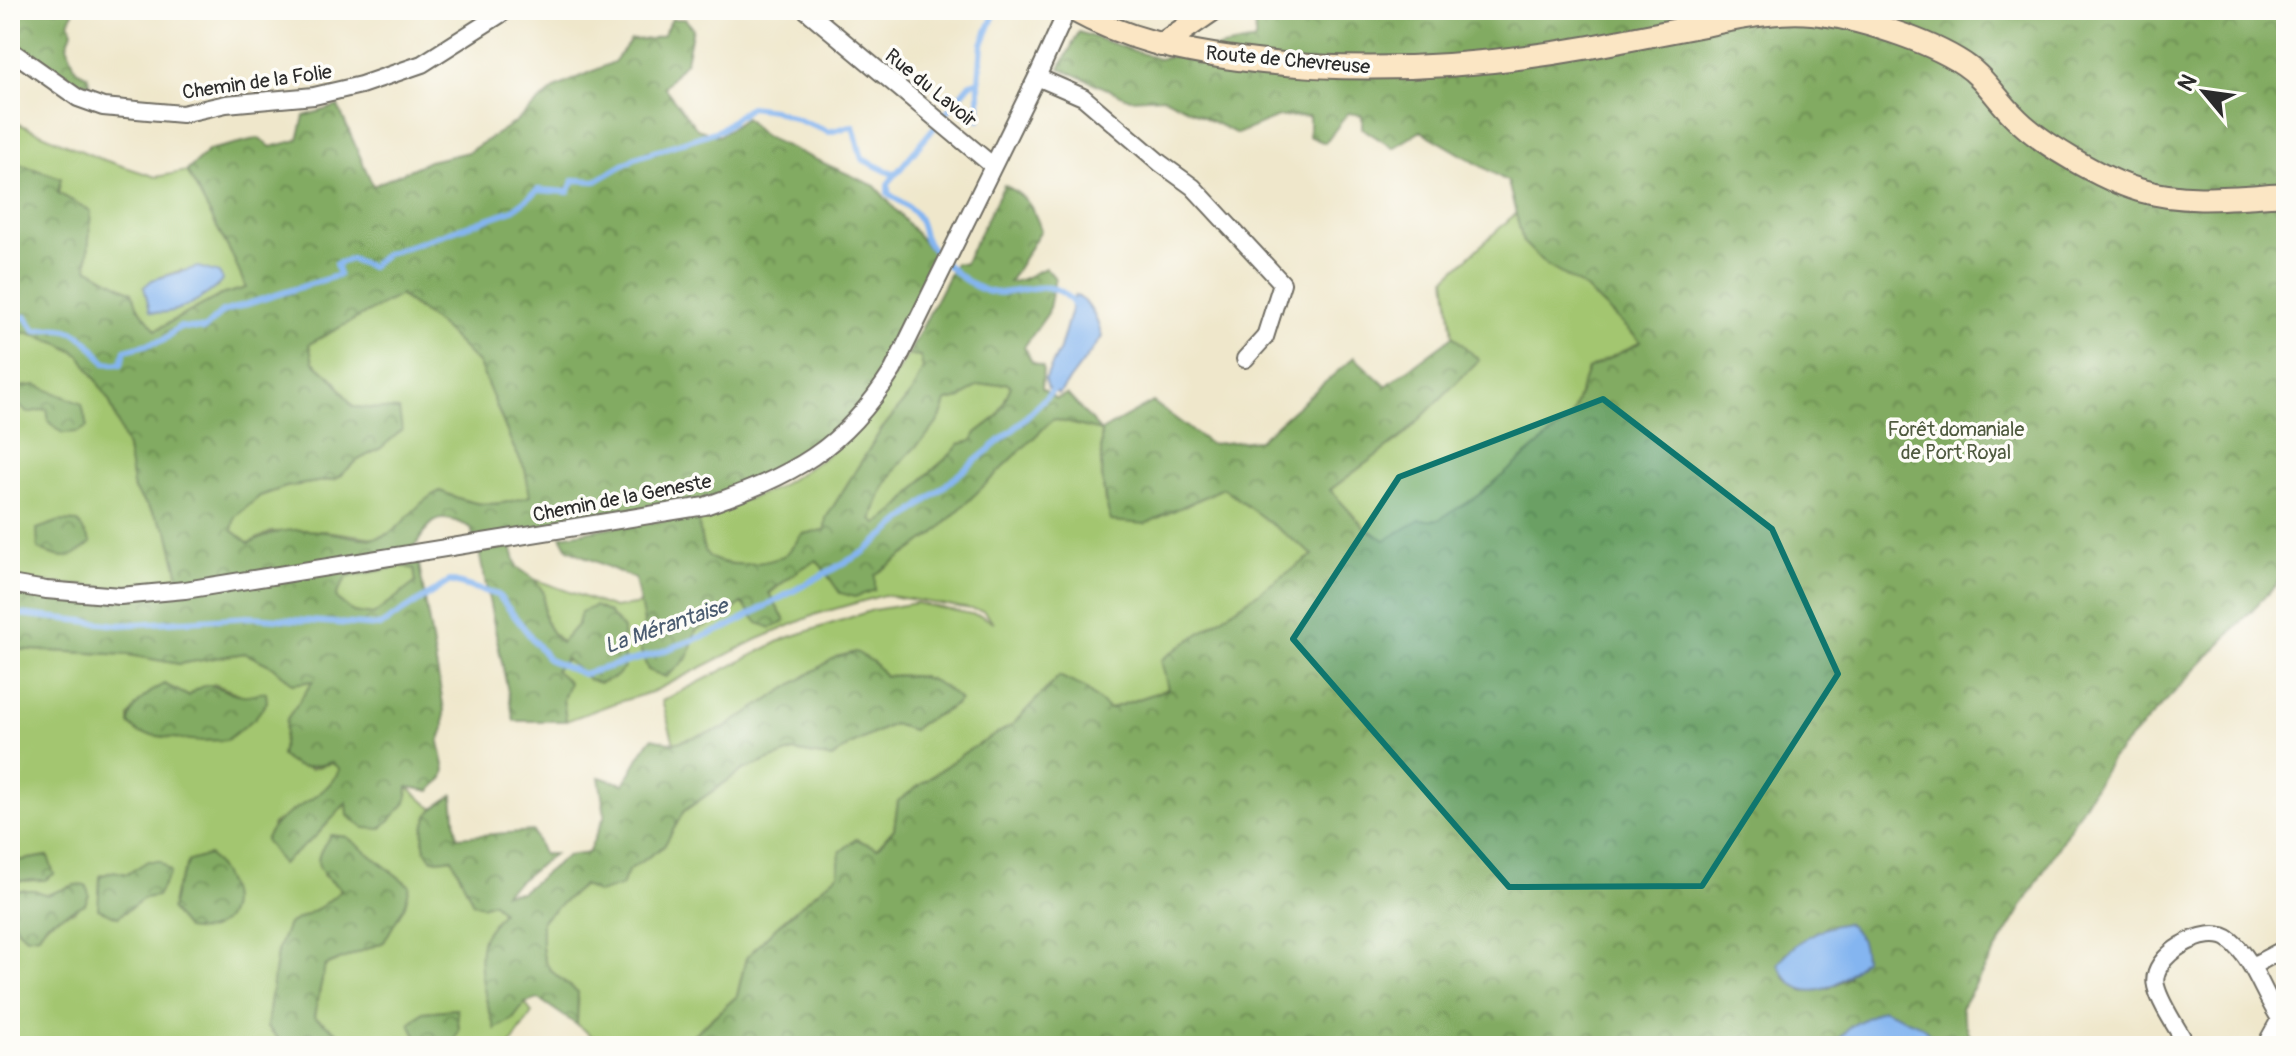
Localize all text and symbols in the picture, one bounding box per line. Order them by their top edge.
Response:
street label: Route de Chevreuse [1205,40,1371,80]
street label: Rue du Lavoir [880,43,982,133]
north arrow [2164,52,2244,132]
street label: Chemin de la Folie [181,59,333,105]
text: N [2172,69,2203,96]
park label: Forêt domaniale de Port Royal [1888,417,2025,465]
street label: Chemin de la Geneste [531,468,714,528]
water label: La Mérantaise [601,591,733,660]

